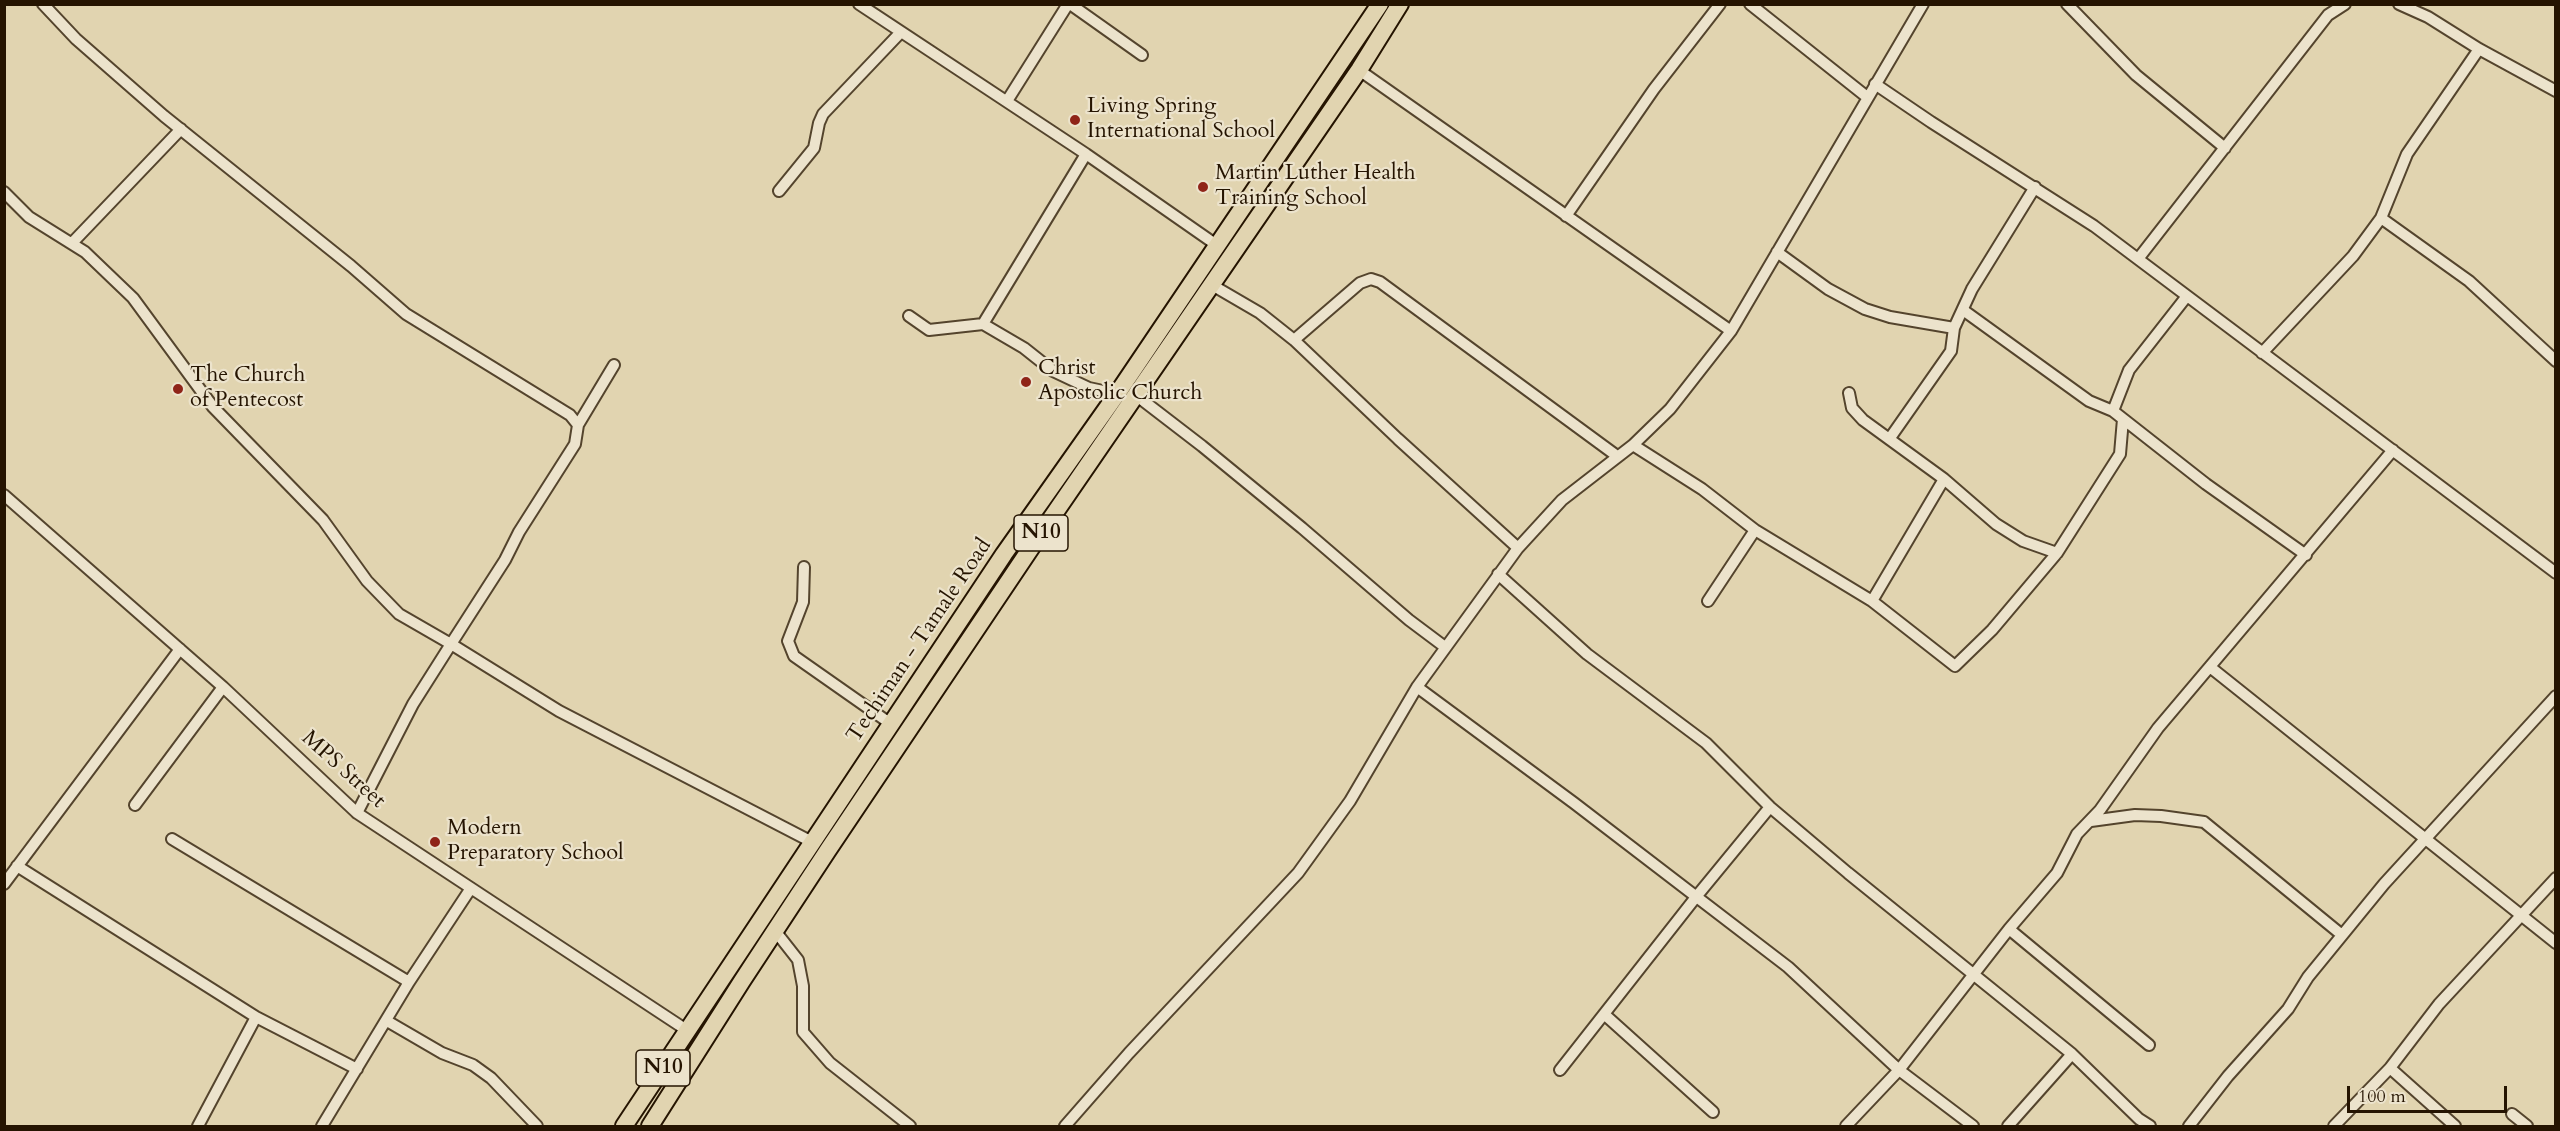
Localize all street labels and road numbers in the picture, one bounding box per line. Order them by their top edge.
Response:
road number: N10 [1014,515,1068,551]
street label: Techiman - Tamale Road [842,534,998,748]
street label: MPS Street [296,726,390,814]
road number: N10 [636,1050,690,1086]

